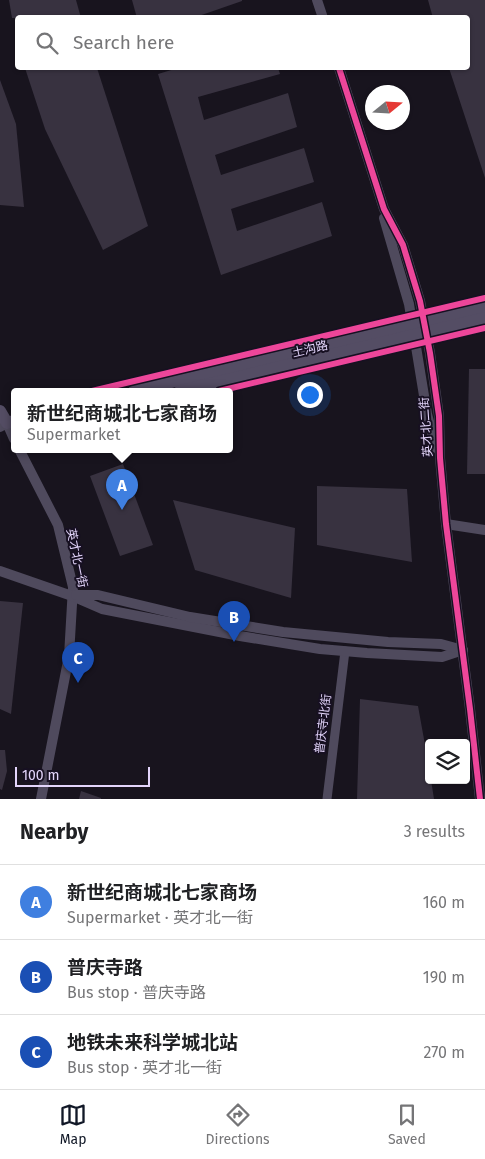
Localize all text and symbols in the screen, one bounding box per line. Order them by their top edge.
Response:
search box [15,15,470,70]
icon: search [33,29,61,57]
text: Search here [73,31,174,54]
north arrow [365,85,410,130]
street label: 土沟路 [291,338,329,360]
your location [297,382,323,408]
popup [11,388,233,453]
street label: 英才北二街 [417,397,435,457]
text: 新世纪商城北七家商场 [27,402,217,425]
text: Supermarket [27,425,121,444]
pin: A [106,469,138,510]
street label: 英才北一街 [64,527,90,589]
pin: B [218,601,250,642]
pin: C [62,642,94,683]
street label: 普庆寺北街 [312,693,334,755]
map controls [425,739,470,784]
button: layers [425,739,470,784]
scale bar [15,764,150,787]
text: 100 m [22,767,59,784]
text: Nearby [20,819,88,845]
text: 3 results [404,822,465,841]
text: 新世纪商城北七家商场 [67,881,257,904]
text: A [31,893,41,912]
text: 160 m [423,893,465,912]
text: Supermarket · 英才北一街 [67,908,253,927]
text: 普庆寺路 [67,956,143,979]
text: B [31,968,41,987]
text: 190 m [423,968,465,987]
text: Bus stop · 普庆寺路 [67,983,206,1002]
text: 地铁未来科学城北站 [67,1031,238,1054]
text: C [31,1043,41,1062]
text: 270 m [423,1043,465,1062]
text: Bus stop · 英才北一街 [67,1058,222,1077]
tab: Map [59,1101,87,1148]
tab: Directions [205,1101,270,1148]
tab: Saved [388,1101,426,1148]

